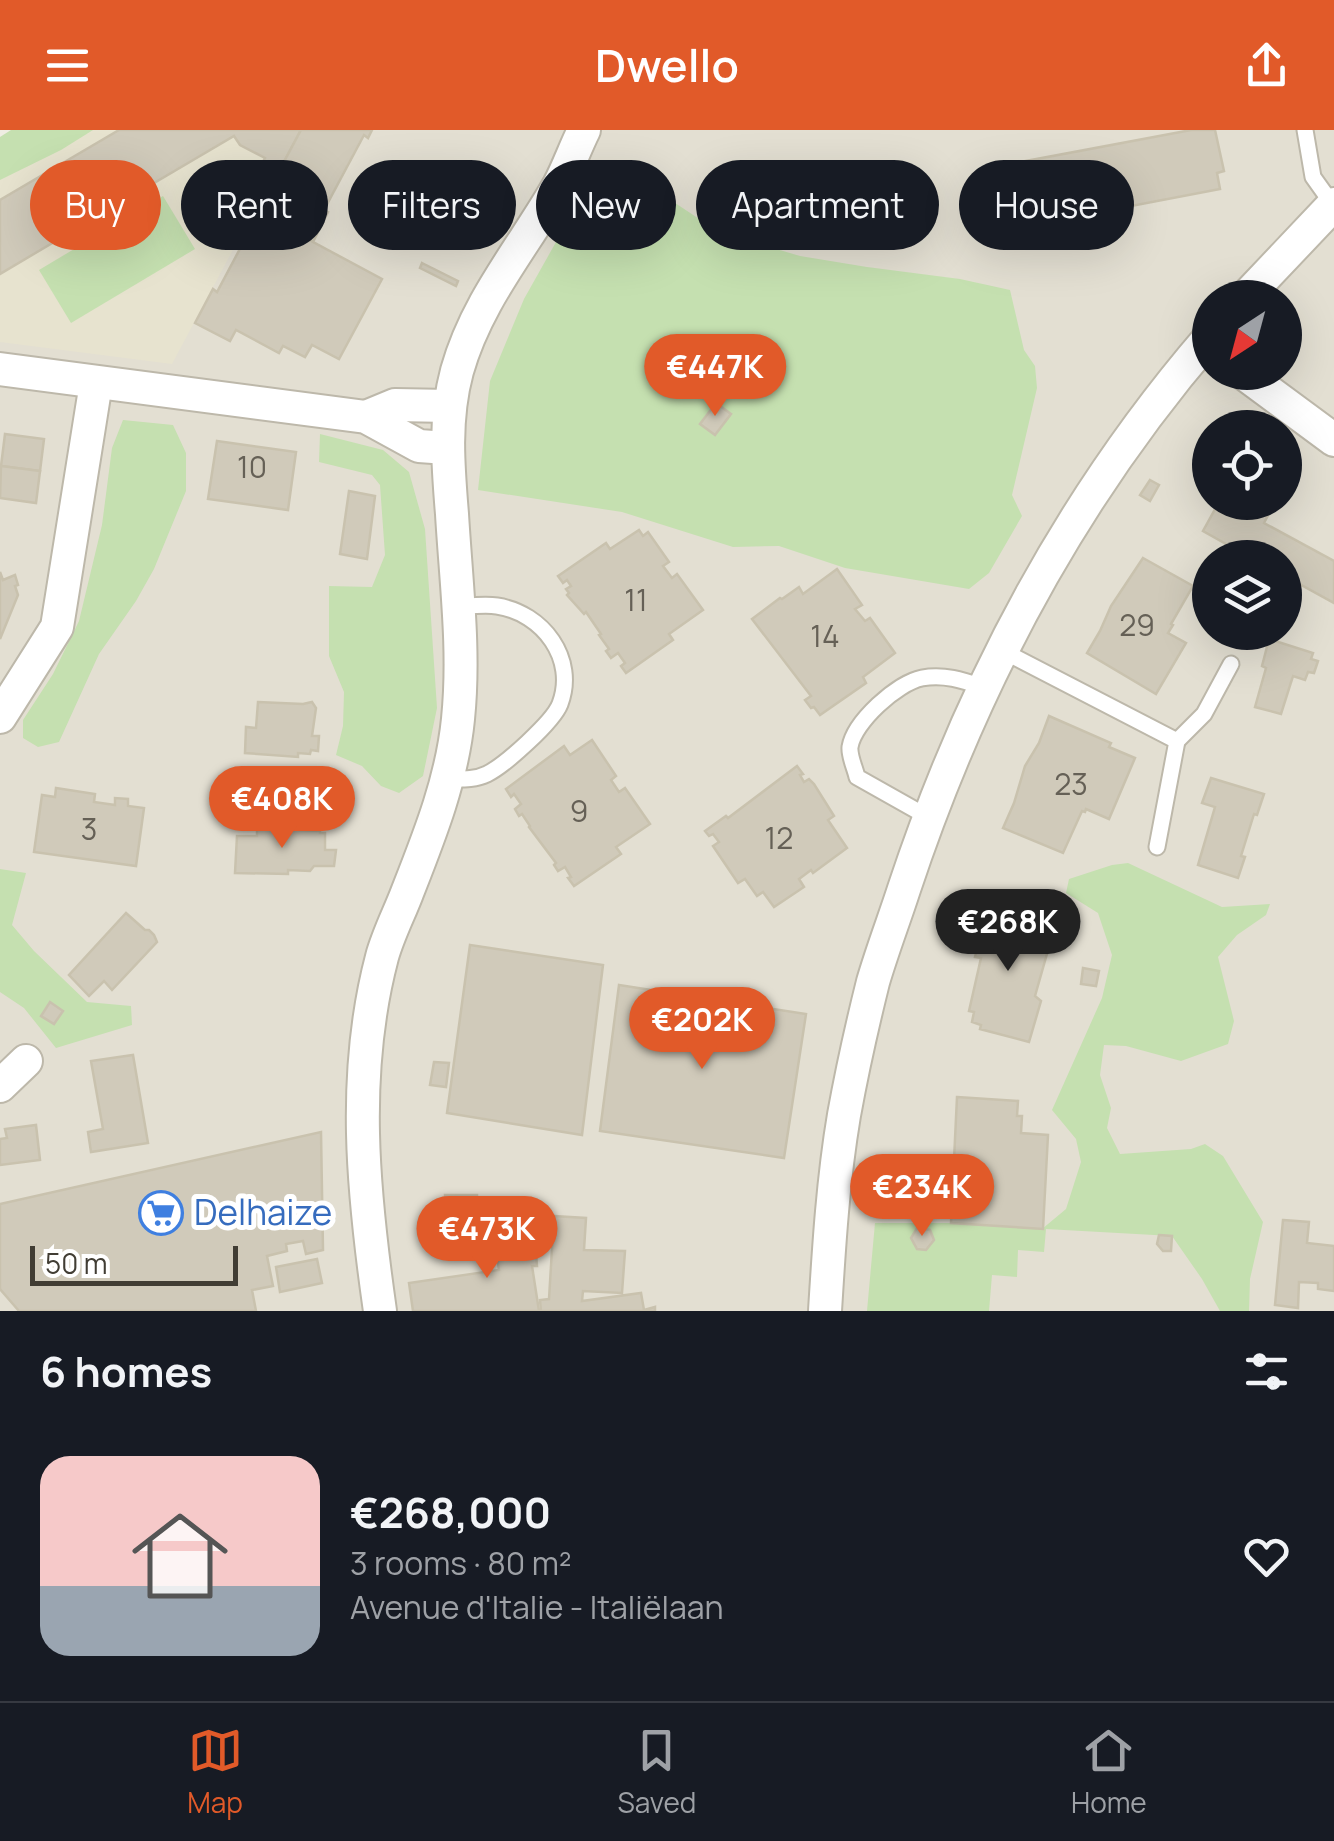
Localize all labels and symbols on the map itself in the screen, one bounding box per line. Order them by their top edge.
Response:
north arrow [1192,280,1302,390]
pin: €447K [645,334,785,419]
house number: 10 [237,446,267,487]
house number: 11 [624,579,648,620]
house number: 29 [1119,604,1155,645]
house number: 14 [810,615,840,656]
house number: 23 [1054,763,1088,804]
pin: €408K [212,766,352,851]
house number: 9 [570,790,588,831]
house number: 3 [81,808,97,849]
house number: 12 [765,817,793,858]
pin: €268K [938,889,1078,974]
pin: €202K [632,987,772,1072]
pin: €234K [852,1154,992,1239]
place label: Delhaize [194,1188,332,1236]
supermarket icon: Delhaize [138,1190,184,1236]
pin: €473K [417,1196,557,1281]
scale bar [30,1241,238,1286]

